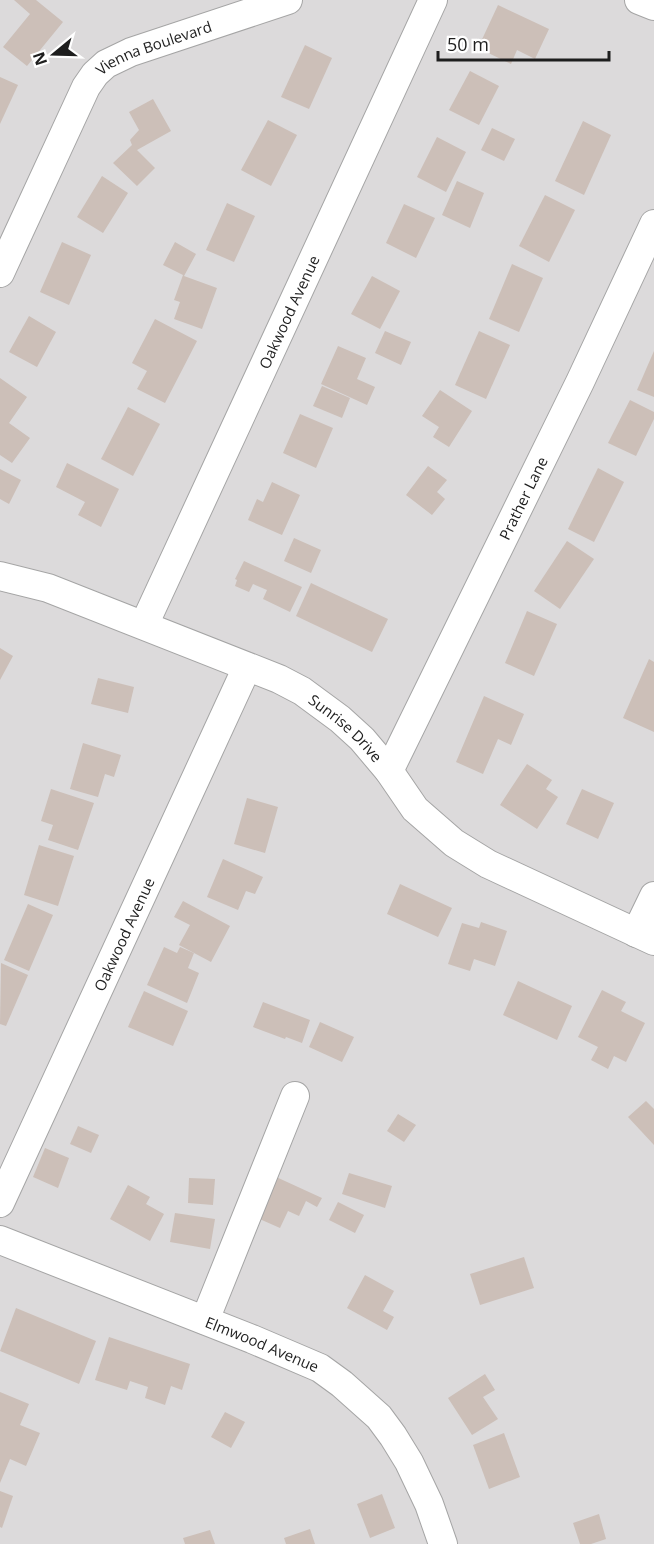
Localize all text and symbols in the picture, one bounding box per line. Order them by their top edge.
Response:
street label: Vienna Boulevard [91,16,214,79]
north arrow [24,24,84,84]
scale bar [438,24,609,62]
text: 50 m [447,32,489,56]
text: N [27,49,52,69]
street label: Oakwood Avenue [254,252,324,372]
street label: Prather Lane [494,453,552,543]
street label: Sunrise Drive [305,689,387,766]
street label: Oakwood Avenue [89,874,159,994]
street label: Elmwood Avenue [202,1312,322,1376]

